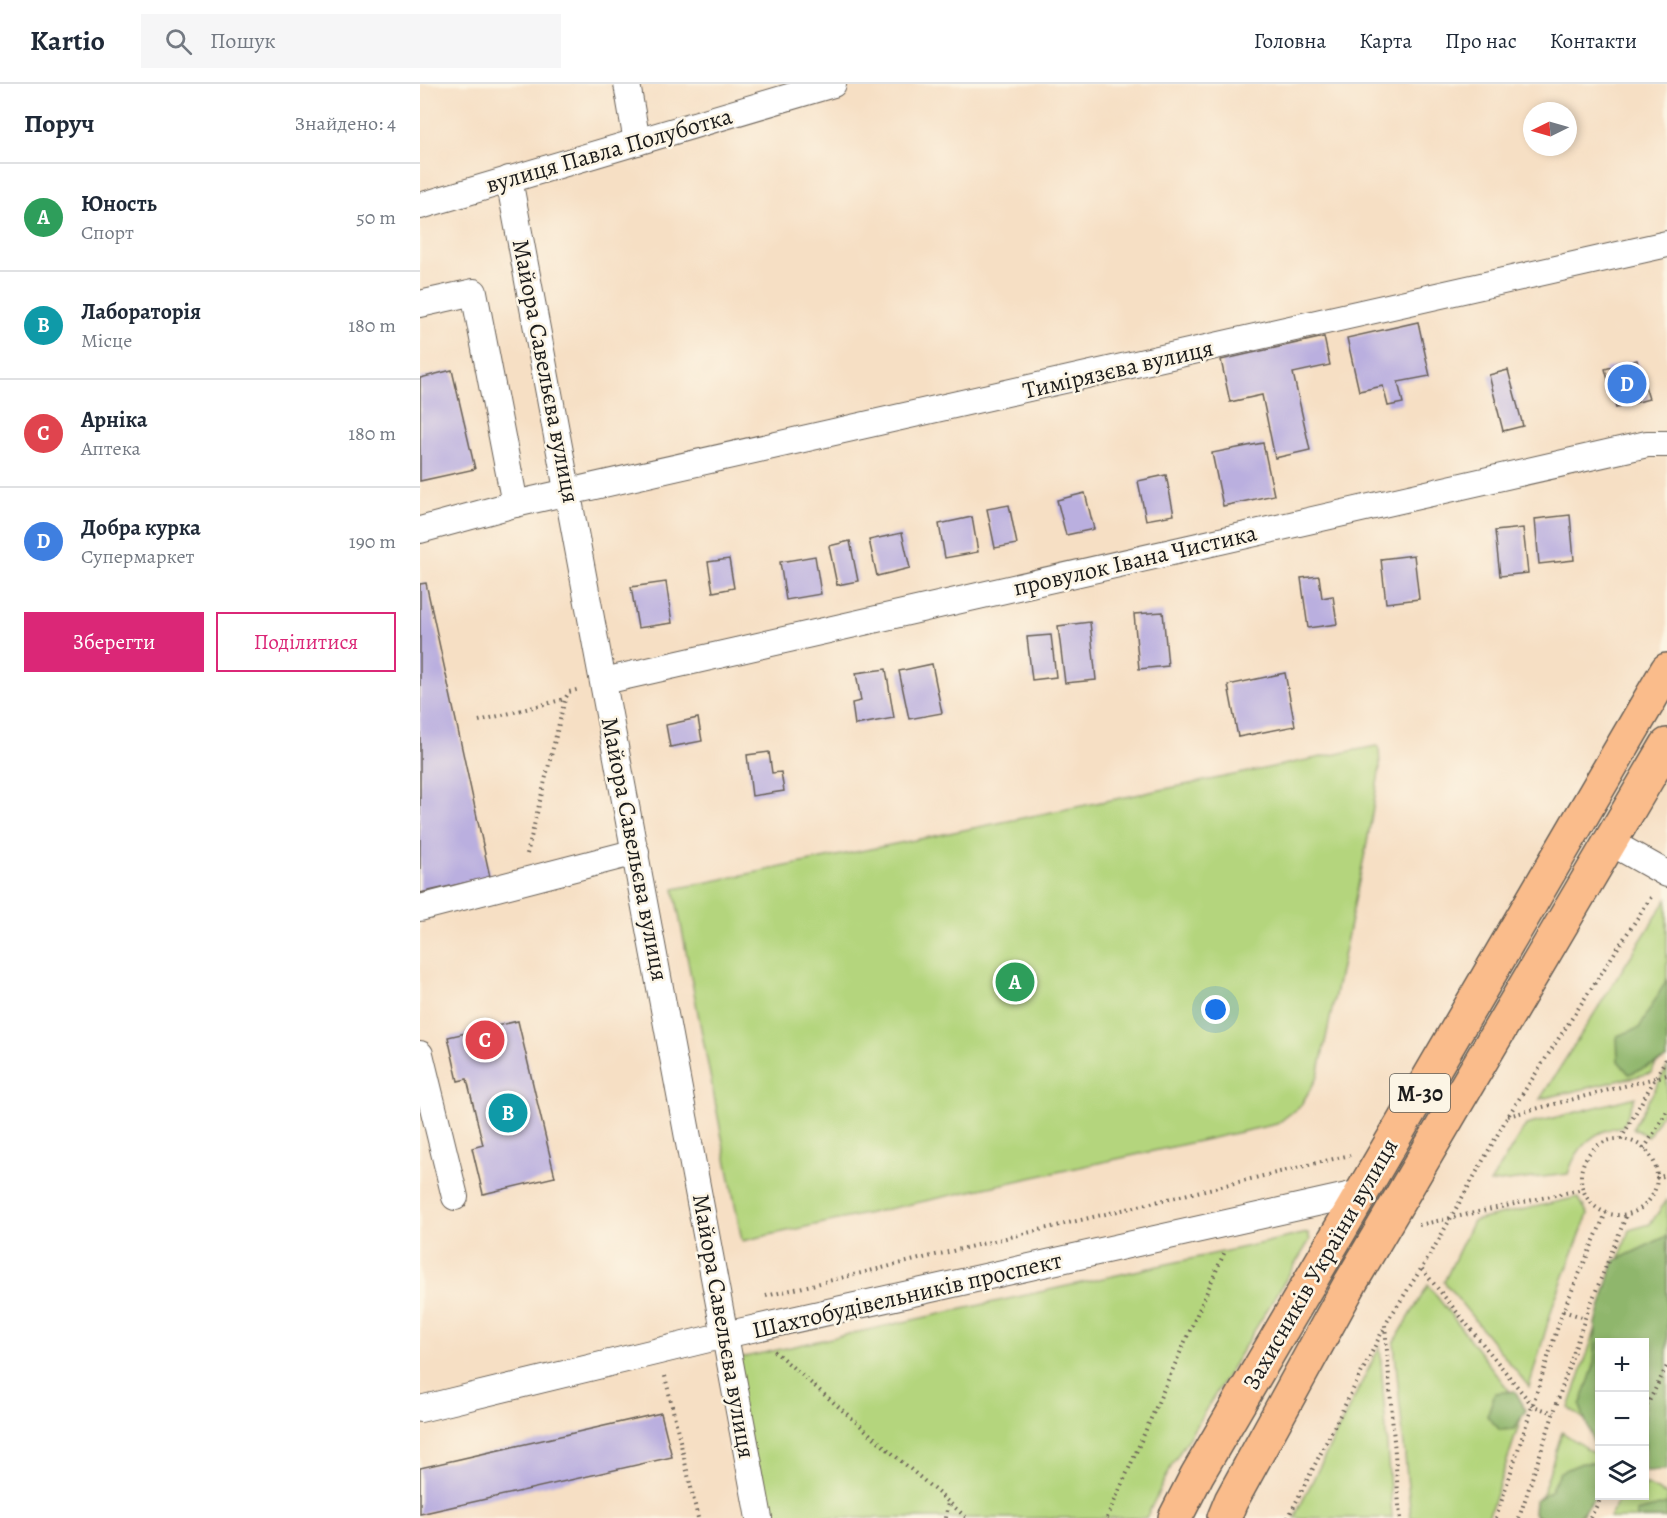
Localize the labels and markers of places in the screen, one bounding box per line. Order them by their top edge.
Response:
pin: D [1608,362,1646,406]
pin: A [996,960,1034,1004]
pin: C [466,1018,504,1062]
pin: B [488,1090,527,1136]

